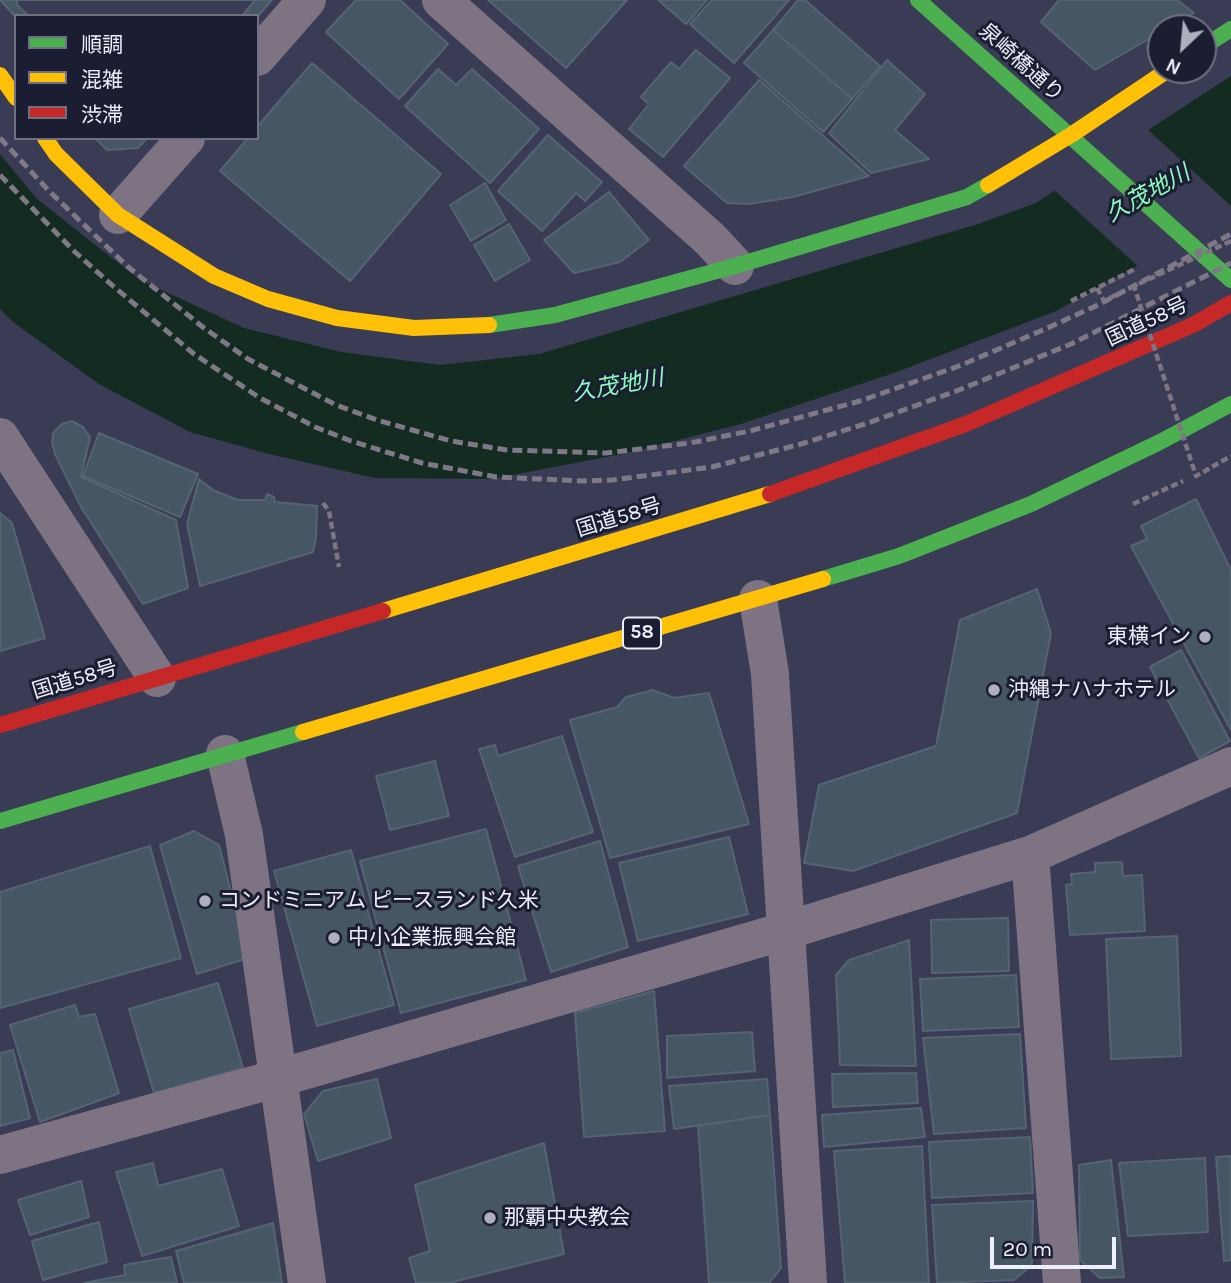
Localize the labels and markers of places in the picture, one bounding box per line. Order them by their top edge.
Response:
place label: 東横イン [1107,624,1191,650]
marker: 東横イン [1197,629,1213,645]
place label: 沖縄ナハナホテル [1008,677,1176,703]
marker: 沖縄ナハナホテル [986,682,1002,698]
place label: コンドミニアム ピースランド久米 [219,888,539,914]
marker: コンドミニアム ピースランド久米 [197,893,213,909]
place label: 中小企業振興会館 [348,925,516,951]
marker: 中小企業振興会館 [326,930,342,946]
place label: 那覇中央教会 [504,1205,630,1231]
marker: 那覇中央教会 [482,1210,498,1226]

